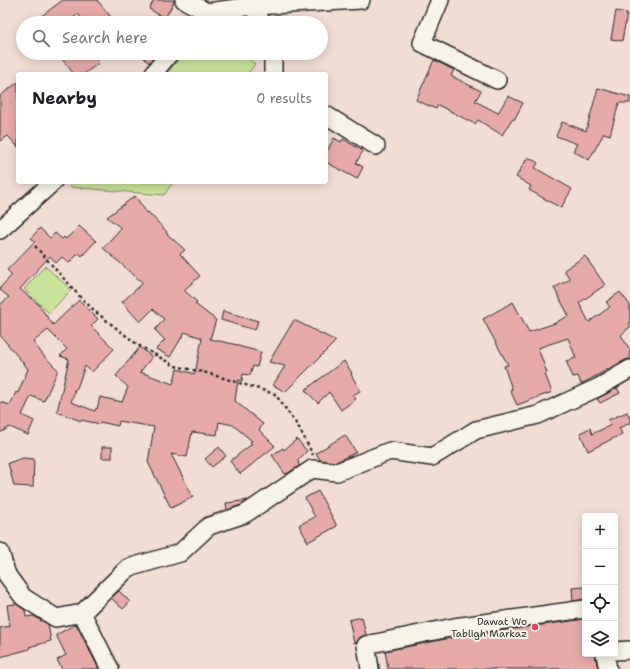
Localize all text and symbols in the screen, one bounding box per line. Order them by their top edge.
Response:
search box [16,16,328,60]
icon: search [30,27,52,49]
text: Search here [62,28,148,48]
text: Nearby [32,87,97,109]
text: 0 results [256,90,312,107]
map controls [582,513,618,657]
button: + [582,513,618,549]
button: − [582,549,618,585]
button: locate [582,585,618,621]
place label: Dawat Wo Tabligh Markaz [451,615,527,640]
button: layers [582,621,618,657]
marker: Dawat Wo Tabligh Markaz [530,622,540,632]

